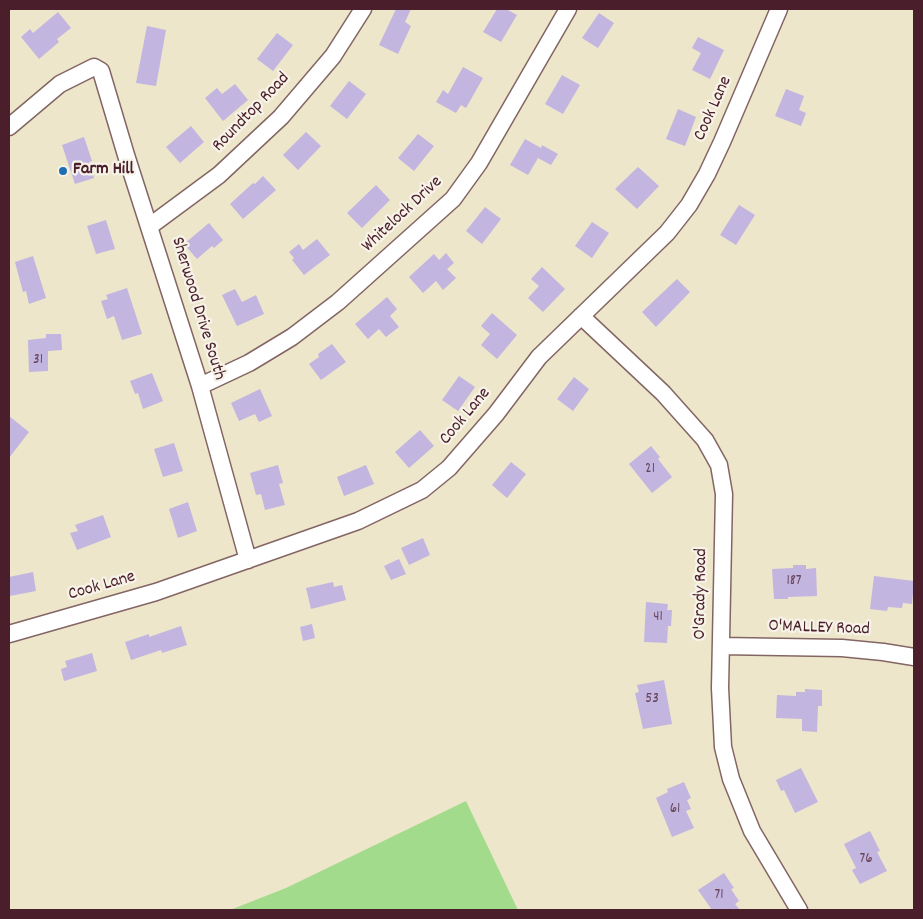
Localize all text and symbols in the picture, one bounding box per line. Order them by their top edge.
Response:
street label: Roundtop Road [209,69,295,157]
street label: Cook Lane [690,73,738,145]
place label: Farm Hill [73,160,134,182]
marker: Farm Hill [57,165,69,177]
street label: Whitelock Drive [358,172,448,258]
street label: Sherwood Drive South [165,235,229,383]
house number: 31 [33,352,43,370]
street label: Cook Lane [436,384,496,450]
house number: 21 [645,461,655,479]
street label: O'Grady Road [690,548,714,640]
street label: Cook Lane [66,567,138,607]
house number: 187 [786,573,802,591]
house number: 41 [653,609,663,627]
street label: O'MALLEY Road [768,616,870,642]
house number: 53 [645,691,659,709]
house number: 61 [670,801,680,819]
house number: 76 [859,851,873,869]
house number: 71 [714,887,724,905]

